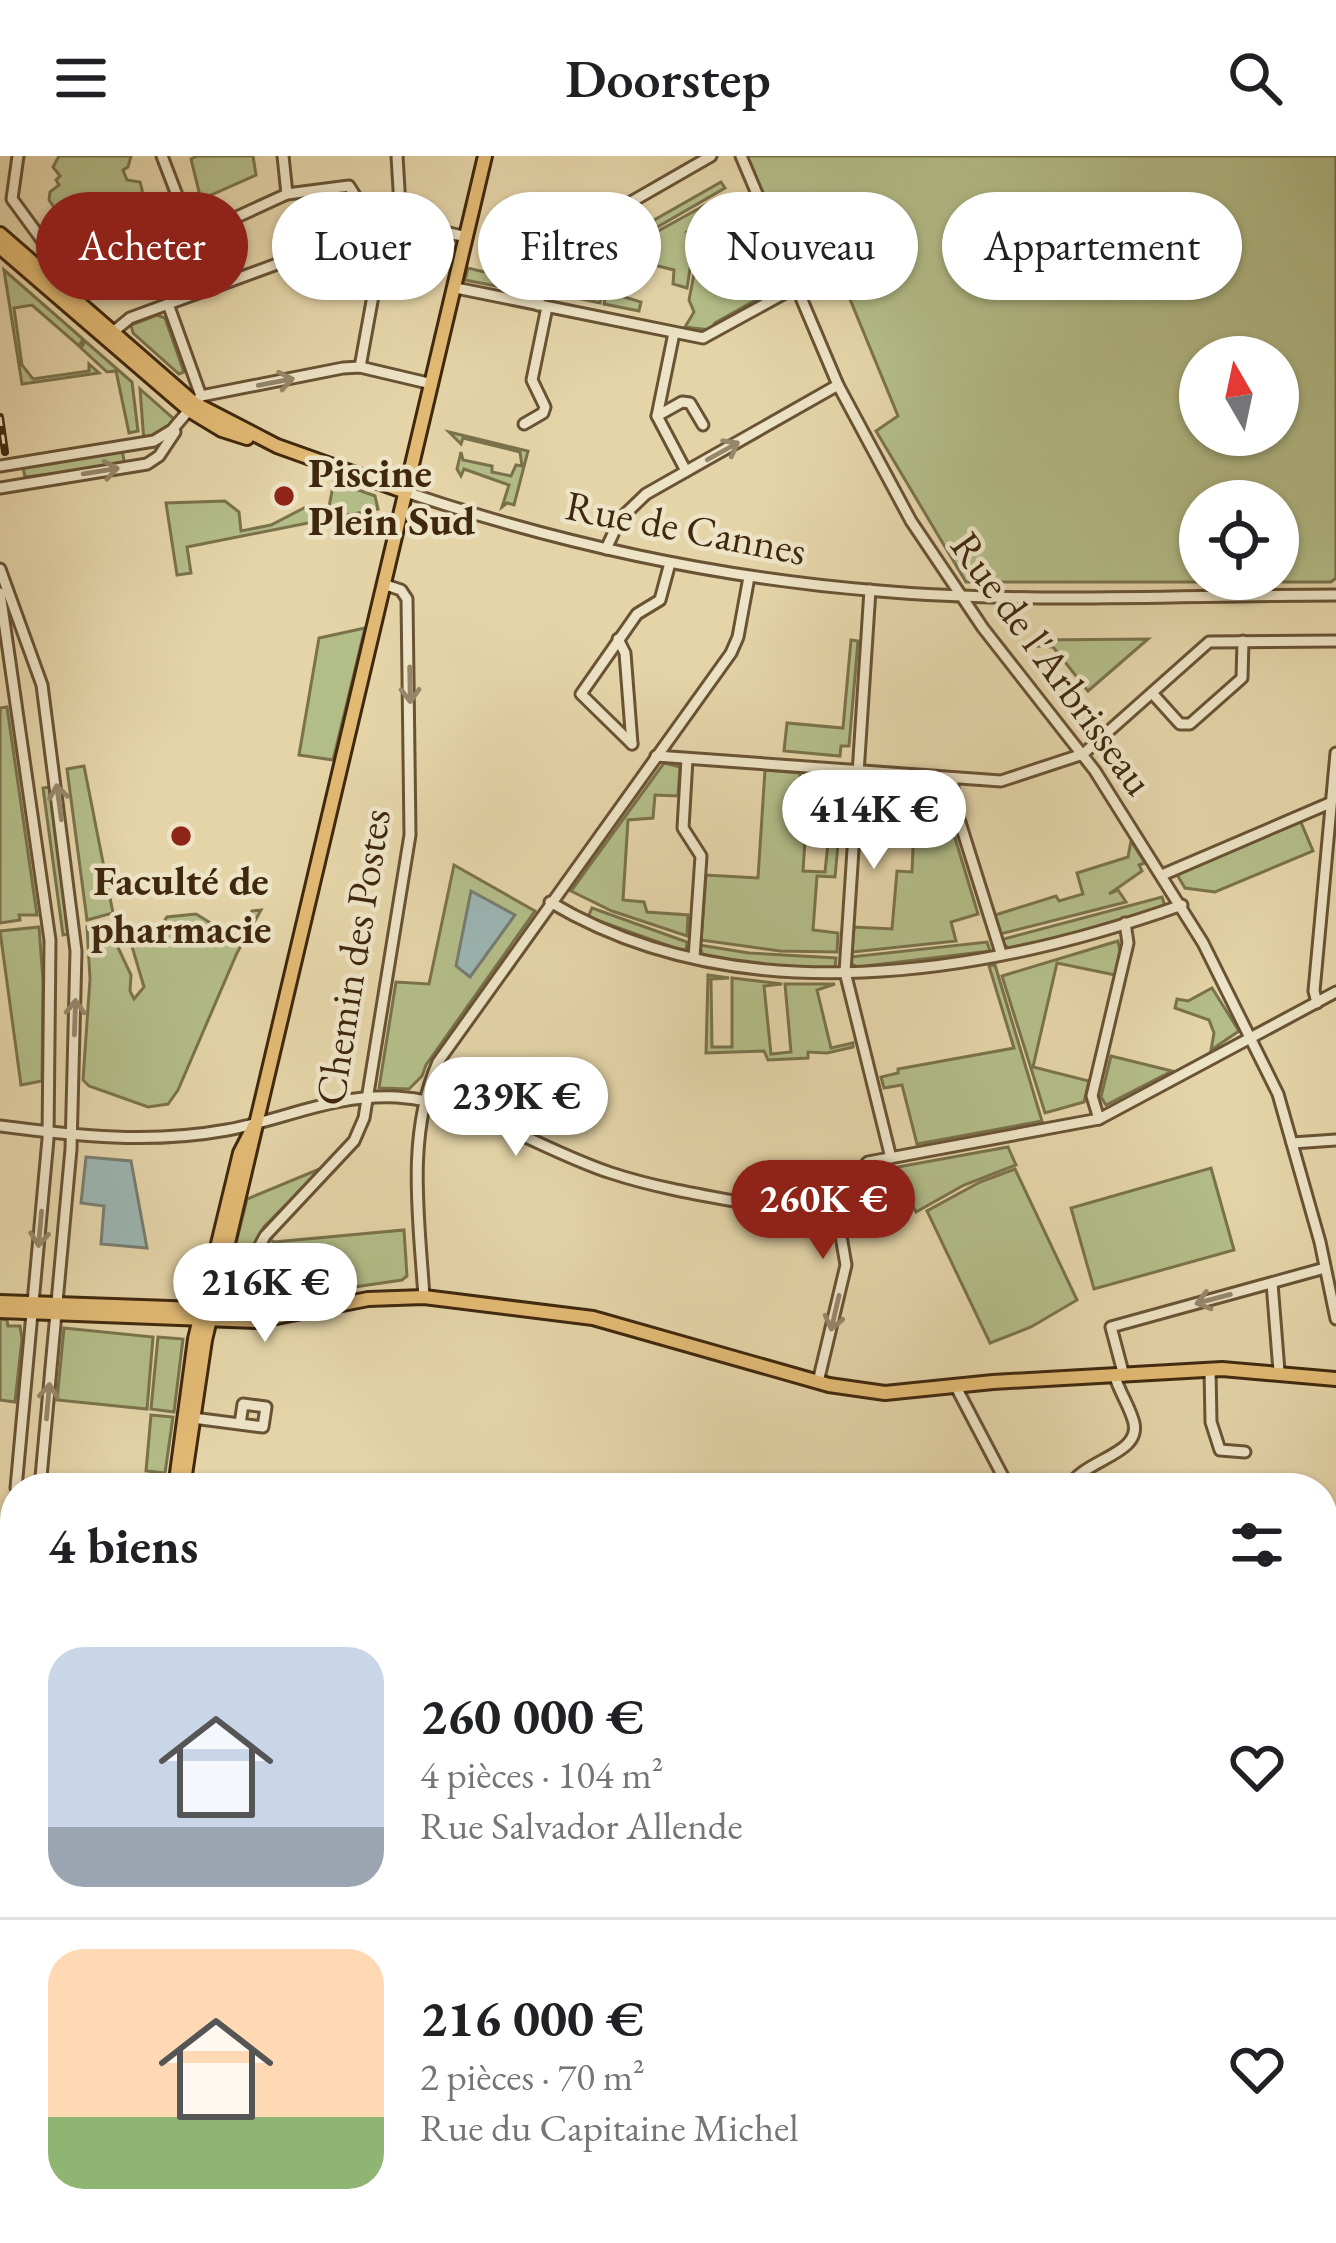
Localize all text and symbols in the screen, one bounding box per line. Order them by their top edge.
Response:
text: Doorstep [565,43,771,113]
icon: menu [48,45,114,111]
icon: search [1222,45,1288,111]
chip: Acheter [36,192,248,300]
chip: Louer [272,192,454,300]
chip: Filtres [478,192,661,300]
chip: Nouveau [685,192,918,300]
chip: Appartement [942,192,1242,300]
north arrow [1179,336,1299,456]
map controls [1179,336,1299,600]
one-way arrow [255,370,294,392]
one-way arrow [705,439,740,462]
place label: Piscine Plein Sud [308,445,476,548]
one-way arrow [80,459,119,482]
street label: Rue de Cannes [561,477,811,578]
button: locate [1179,480,1299,600]
marker: Piscine Plein Sud [271,483,297,509]
street label: Rue de l'Arbrisseau [938,521,1167,806]
one-way arrow [398,665,421,704]
pin: 414K € [776,770,972,872]
one-way arrow [47,783,70,822]
text: 414K € [809,783,939,834]
street label: Chemin des Postes [302,805,403,1109]
marker: Faculté de pharmacie [168,823,194,849]
place label: Faculté de pharmacie [90,853,272,956]
one-way arrow [63,998,86,1037]
pin: 239K € [418,1057,614,1159]
text: 239K € [451,1070,581,1121]
pin: 260K € [725,1160,921,1262]
text: 260K € [758,1173,888,1224]
one-way arrow [28,1209,51,1248]
pin: 216K € [167,1243,363,1345]
text: 216K € [200,1256,330,1307]
one-way arrow [1194,1290,1232,1312]
one-way arrow [823,1293,845,1331]
one-way arrow [37,1382,60,1421]
text: 4 biens [48,1512,198,1578]
icon: filters [1224,1512,1290,1578]
text: 260 000 € [420,1683,644,1749]
icon: home [144,1695,288,1839]
icon: heart [1224,1734,1290,1800]
text: 4 pièces · 104 m² [420,1749,663,1800]
text: Rue Salvador Allende [420,1800,743,1851]
text: 216 000 € [420,1985,644,2051]
icon: home [144,1997,288,2141]
icon: heart [1224,2036,1290,2102]
text: 2 pièces · 70 m² [420,2051,645,2102]
text: Rue du Capitaine Michel [420,2102,799,2153]

